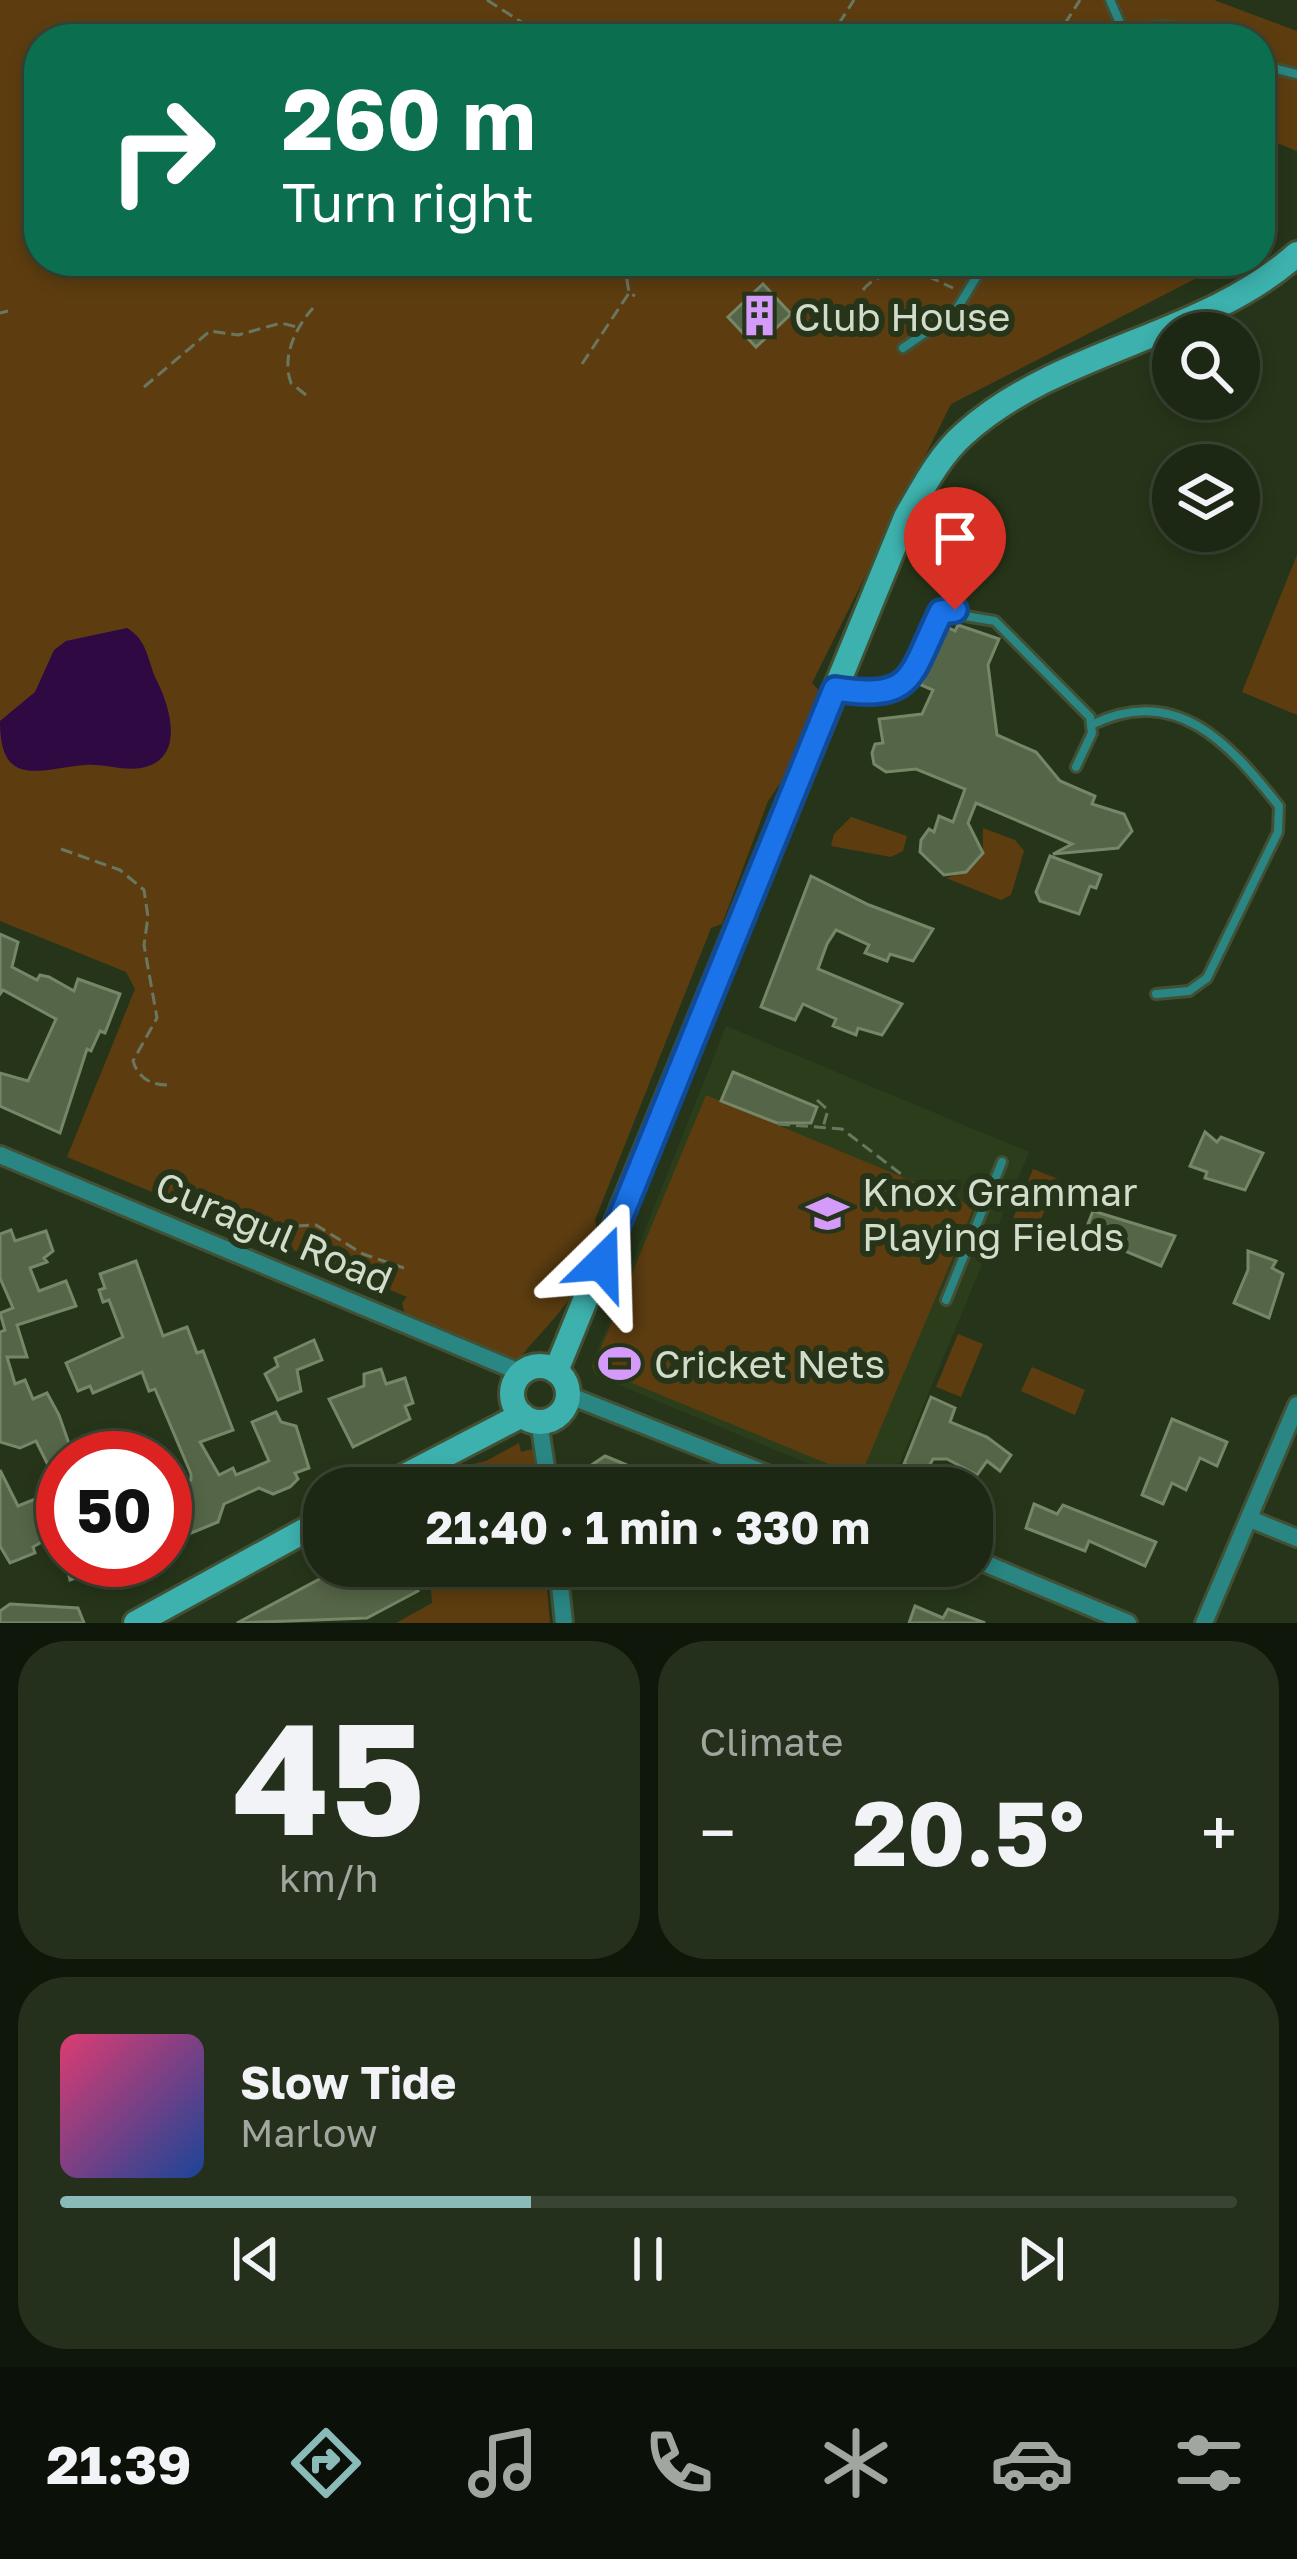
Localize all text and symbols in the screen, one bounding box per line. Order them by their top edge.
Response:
text: 260 m [282,68,536,168]
icon: right [84,72,240,228]
text: Turn right [282,169,534,234]
building icon: Club House [737,293,783,339]
place label: Club House [794,293,1010,340]
map controls [1152,312,1260,552]
button: search [1152,312,1260,420]
button: layers [1152,444,1260,552]
pin [904,487,1006,610]
icon: arrive [922,505,988,571]
street label: Curagul Road [149,1161,399,1303]
place label: Knox Grammar Playing Fields [862,1168,1137,1260]
school or university icon: Knox Grammar Playing Fields [805,1190,851,1236]
position arrow [539,1200,665,1326]
sports icon: Cricket Nets [597,1340,643,1386]
place label: Cricket Nets [654,1340,885,1387]
speed limit sign: 50 [36,1431,192,1587]
text: 21:40 · 1 min · 330 m [426,1500,870,1554]
text: 45 [232,1682,425,1869]
text: Climate [700,1718,843,1765]
text: 20.5° [852,1778,1084,1886]
text: − [700,1792,736,1872]
text: + [1201,1792,1237,1872]
text: km/h [279,1854,378,1901]
text: Slow Tide [240,2055,456,2109]
text: Marlow [240,2109,377,2156]
icon: previous [223,2226,289,2292]
icon: pause [615,2226,681,2292]
icon: next [1008,2226,1074,2292]
icon: directions [284,2421,368,2505]
icon: music [461,2421,545,2505]
icon: phone [637,2421,721,2505]
icon: climate [814,2421,898,2505]
icon: car [990,2421,1074,2505]
icon: filters [1167,2421,1251,2505]
text: 21:39 [46,2431,192,2496]

